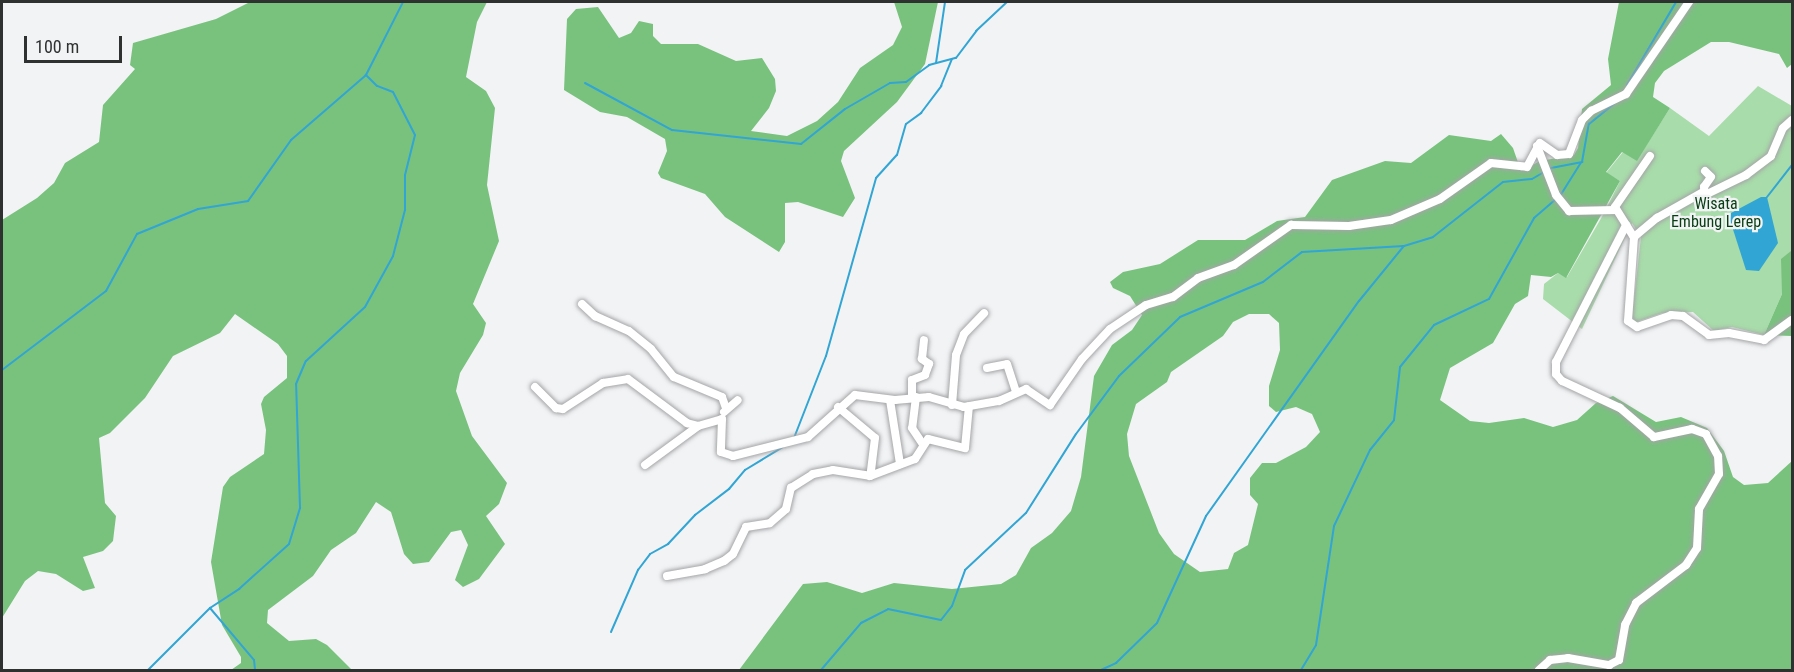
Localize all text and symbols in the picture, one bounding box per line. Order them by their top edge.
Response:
scale bar [27,24,124,62]
text: 100 m [35,36,79,57]
park label: Wisata Embung Lerep [1671,194,1761,232]

